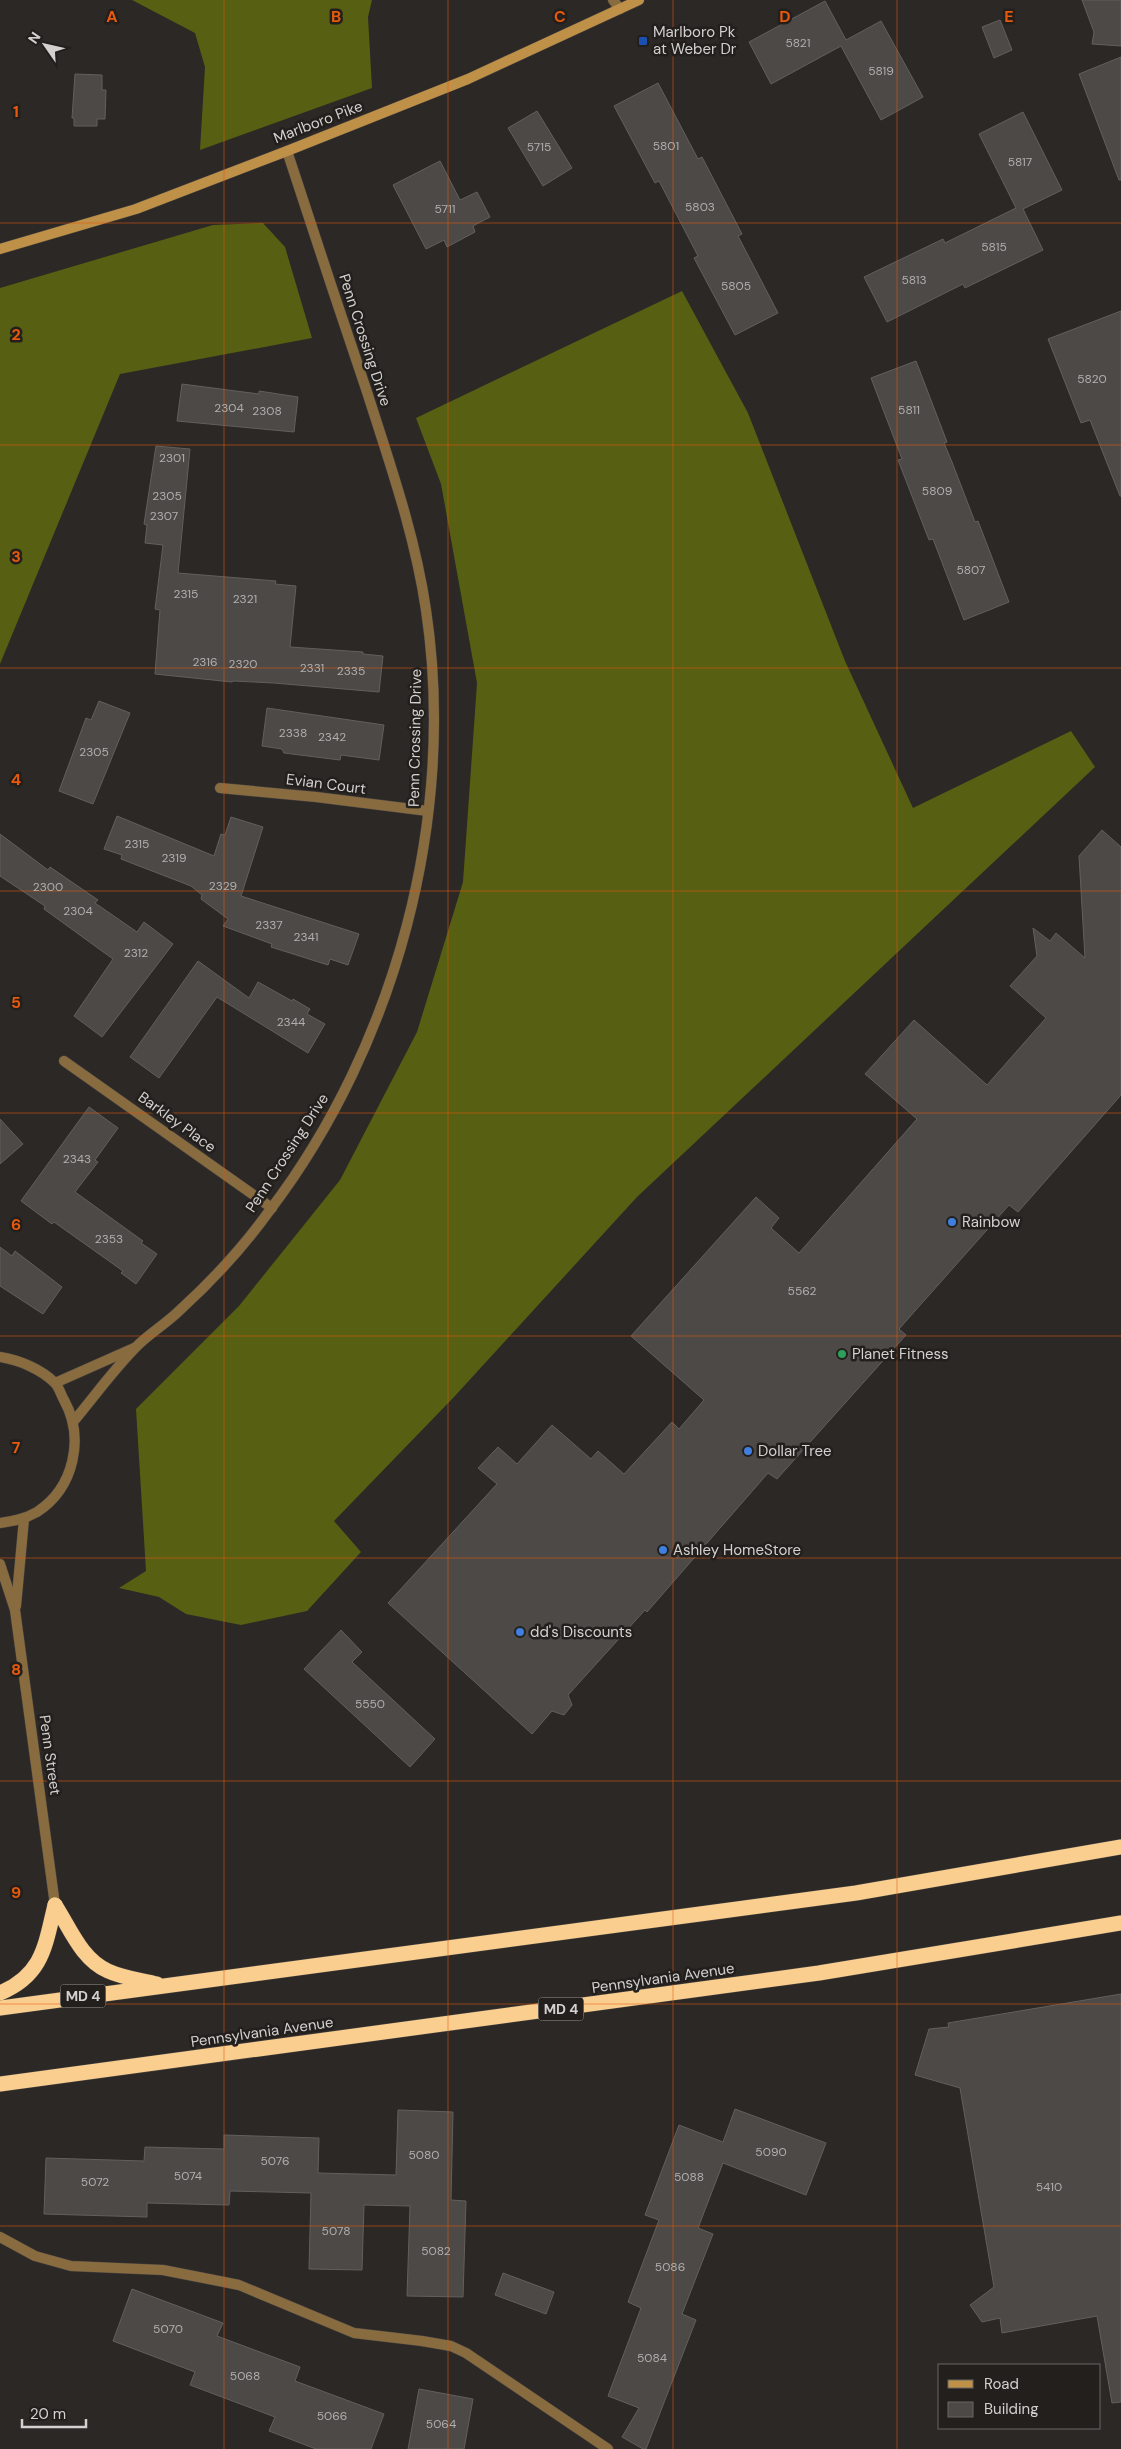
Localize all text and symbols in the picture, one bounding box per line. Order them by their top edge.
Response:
text: A [106,6,118,27]
text: B [331,6,341,27]
text: C [554,6,566,27]
text: D [779,6,791,27]
text: E [1004,6,1014,27]
north arrow [20,20,70,70]
place label: Marlboro Pk at Weber Dr [653,22,737,59]
text: N [24,28,45,47]
marker: Marlboro Pk at Weber Dr [637,35,649,47]
house number: 5821 [785,35,811,51]
house number: 5819 [868,63,894,79]
street label: Marlboro Pike [271,96,365,148]
text: 1 [13,101,19,122]
house number: 5801 [653,138,679,154]
house number: 5715 [527,139,551,155]
house number: 5817 [1008,154,1032,170]
house number: 5803 [685,199,715,215]
house number: 5711 [434,201,456,217]
house number: 5815 [981,239,1007,255]
street label: Penn Crossing Drive [334,271,396,409]
house number: 5813 [901,272,927,288]
house number: 5805 [721,278,751,294]
text: 2 [11,324,21,345]
house number: 5820 [1077,371,1107,387]
house number: 2304 [214,400,244,416]
house number: 5811 [898,402,920,418]
house number: 2308 [252,403,282,419]
house number: 2301 [159,450,185,466]
house number: 5809 [922,483,952,499]
house number: 2305 [152,488,182,504]
house number: 2307 [150,508,178,524]
text: 3 [11,546,21,567]
house number: 5807 [956,562,986,578]
house number: 2315 [174,586,198,602]
house number: 2321 [233,591,257,607]
house number: 2316 [192,654,218,670]
house number: 2320 [228,656,258,672]
house number: 2331 [300,660,324,676]
house number: 2335 [337,663,365,679]
street label: Penn Crossing Drive [404,669,426,807]
house number: 2338 [279,725,307,741]
house number: 2342 [318,729,346,745]
house number: 2305 [79,744,109,760]
text: 4 [11,769,21,790]
street label: Evian Court [285,769,367,799]
house number: 2315 [125,836,149,852]
house number: 2319 [161,850,187,866]
house number: 2329 [209,878,237,894]
house number: 2300 [33,879,63,895]
house number: 2304 [63,903,93,919]
house number: 2337 [255,917,283,933]
house number: 2341 [293,929,319,945]
house number: 2312 [124,945,148,961]
text: 5 [11,992,21,1013]
house number: 2344 [277,1014,305,1030]
street label: Barkley Place [134,1087,220,1157]
street label: Penn Crossing Drive [241,1090,333,1216]
house number: 2343 [63,1151,91,1167]
place label: Rainbow [962,1212,1021,1232]
text: 6 [11,1214,21,1235]
marker: Rainbow [946,1216,958,1228]
house number: 2353 [95,1231,123,1247]
house number: 5562 [788,1283,816,1299]
place label: Planet Fitness [852,1344,949,1364]
marker: Planet Fitness [836,1348,848,1360]
text: 7 [12,1437,21,1458]
place label: Dollar Tree [758,1441,831,1461]
marker: Dollar Tree [742,1445,754,1457]
place label: Ashley HomeStore [673,1540,801,1560]
marker: Ashley HomeStore [657,1544,669,1556]
place label: dd's Discounts [530,1622,632,1642]
marker: dd's Discounts [514,1626,526,1638]
text: 8 [11,1659,21,1680]
house number: 5550 [355,1696,385,1712]
street label: Penn Street [34,1714,66,1796]
text: 9 [11,1882,21,1903]
street label: Pennsylvania Avenue [590,1958,736,1998]
road number: MD 4 [61,1984,106,2008]
road number: MD 4 [538,1998,584,2020]
street label: Pennsylvania Avenue [189,2012,335,2052]
house number: 5090 [755,2144,787,2160]
house number: 5080 [408,2147,440,2163]
house number: 5076 [261,2153,290,2169]
house number: 5074 [174,2168,202,2184]
house number: 5088 [674,2169,704,2185]
house number: 5072 [81,2174,109,2190]
house number: 5410 [1036,2179,1062,2195]
house number: 5078 [322,2223,350,2239]
house number: 5082 [421,2243,451,2259]
house number: 5086 [655,2259,685,2275]
house number: 5070 [153,2321,183,2337]
house number: 5084 [637,2350,667,2366]
legend [938,2364,1101,2429]
house number: 5068 [230,2368,260,2384]
text: Road [984,2374,1019,2394]
scale bar [22,2396,86,2428]
text: Building [984,2399,1039,2419]
text: 20 m [30,2404,66,2424]
house number: 5066 [317,2408,347,2424]
house number: 5064 [426,2416,456,2432]

